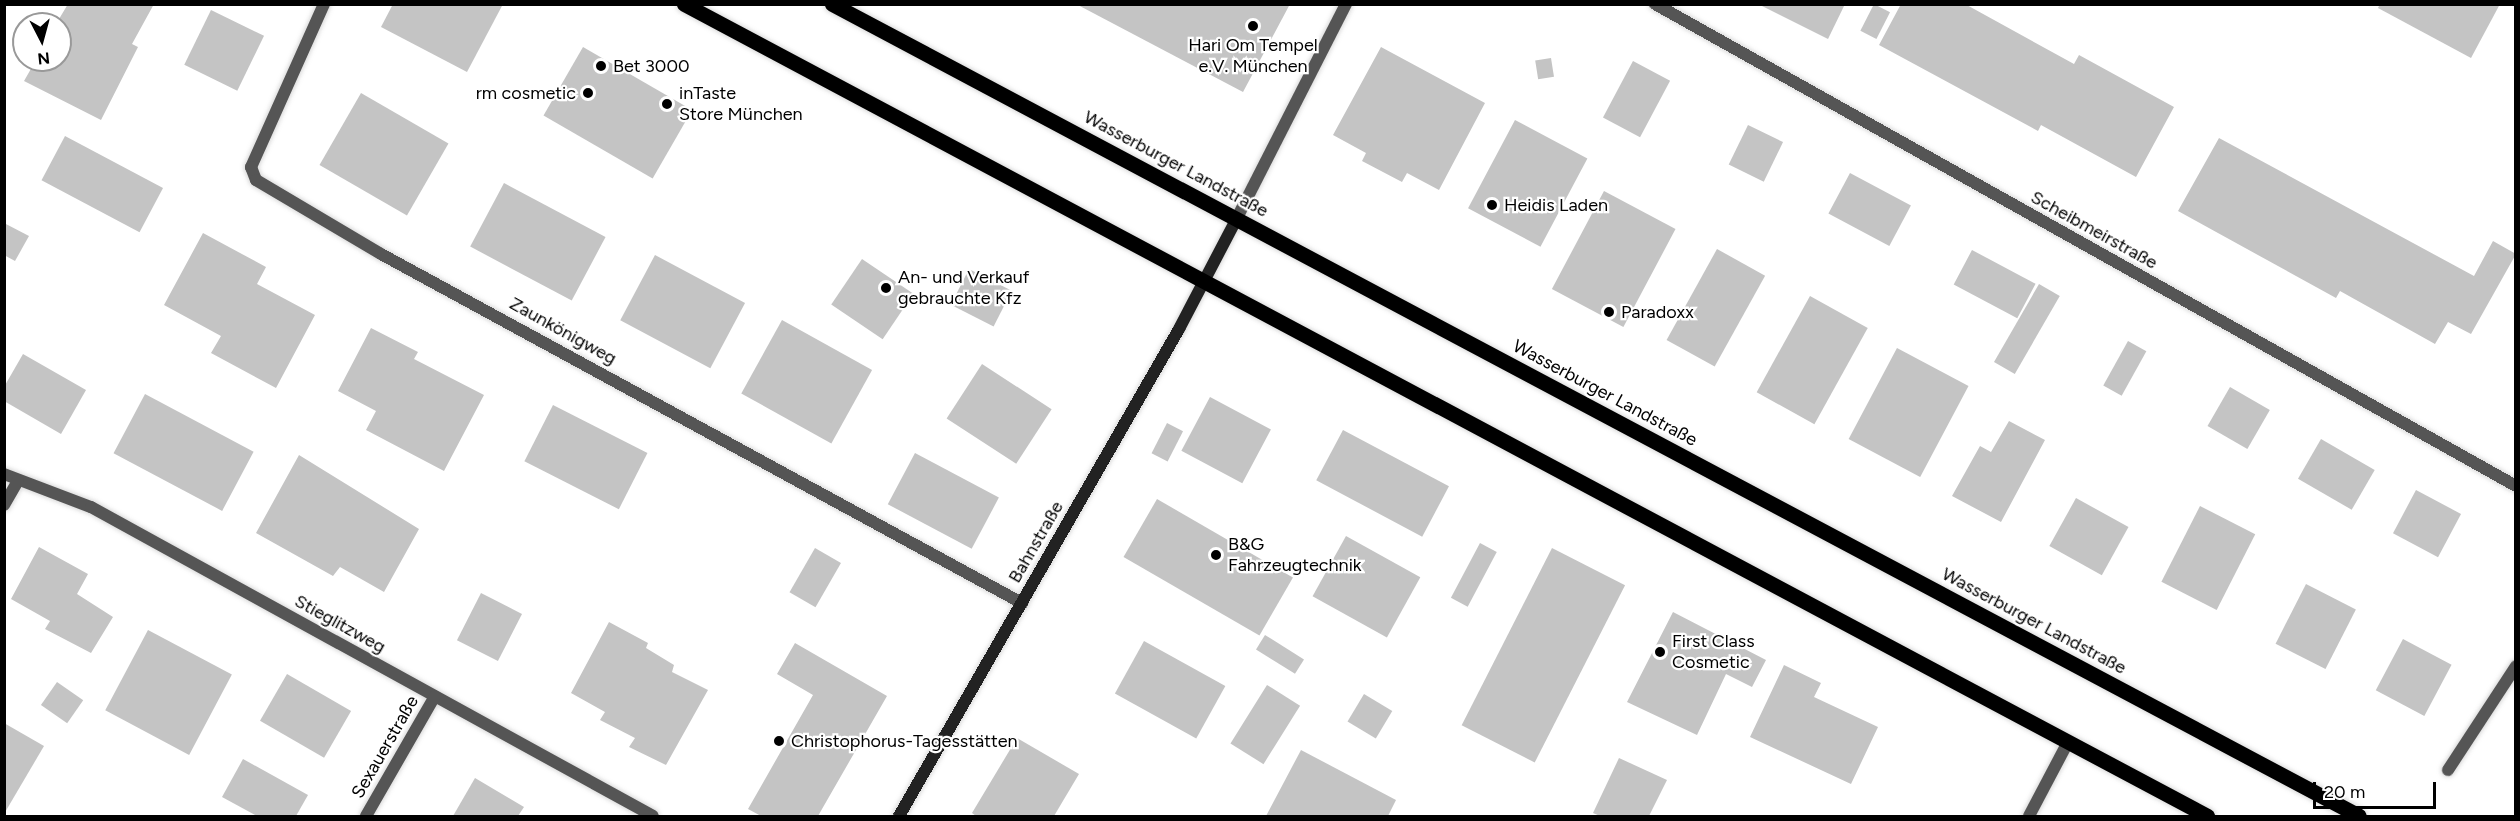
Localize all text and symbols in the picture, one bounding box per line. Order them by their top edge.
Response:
north arrow [12,12,72,72]
marker: Hari Om Tempel e.V. München [1246,19,1260,33]
place label: Hari Om Tempel e.V. München [1188,35,1318,78]
text: N [37,48,51,69]
place label: Bet 3000 [613,55,689,77]
marker: Bet 3000 [594,59,608,73]
place label: rm cosmetic [476,82,576,104]
place label: inTaste Store München [679,83,803,125]
marker: rm cosmetic [581,86,595,100]
marker: inTaste Store München [660,97,674,111]
street label: Wasserburger Landstraße [1080,106,1272,222]
street label: Scheibmeirstraße [2027,186,2161,274]
place label: Heidis Laden [1504,194,1608,216]
marker: Heidis Laden [1485,198,1499,212]
place label: An- und Verkauf gebrauchte Kfz [898,267,1029,310]
marker: An- und Verkauf gebrauchte Kfz [879,281,893,295]
street label: Zaunkönigweg [506,293,620,369]
place label: Paradoxx [1621,301,1694,323]
marker: Paradoxx [1602,305,1616,319]
street label: Wasserburger Landstraße [1509,335,1701,451]
street label: Bahnstraße [1004,497,1068,587]
place label: B&G Fahrzeugtechnik [1228,534,1362,576]
marker: B&G Fahrzeugtechnik [1209,548,1223,562]
street label: Wasserburger Landstraße [1938,563,2130,679]
street label: Stieglitzweg [291,590,389,658]
place label: First Class Cosmetic [1672,631,1755,674]
marker: First Class Cosmetic [1653,645,1667,659]
street label: Sexauerstraße [347,692,423,802]
place label: Christophorus-Tagesstätten [791,730,1018,752]
marker: Christophorus-Tagesstätten [772,734,786,748]
scale bar [2316,770,2439,808]
text: 20 m [2324,781,2365,803]

